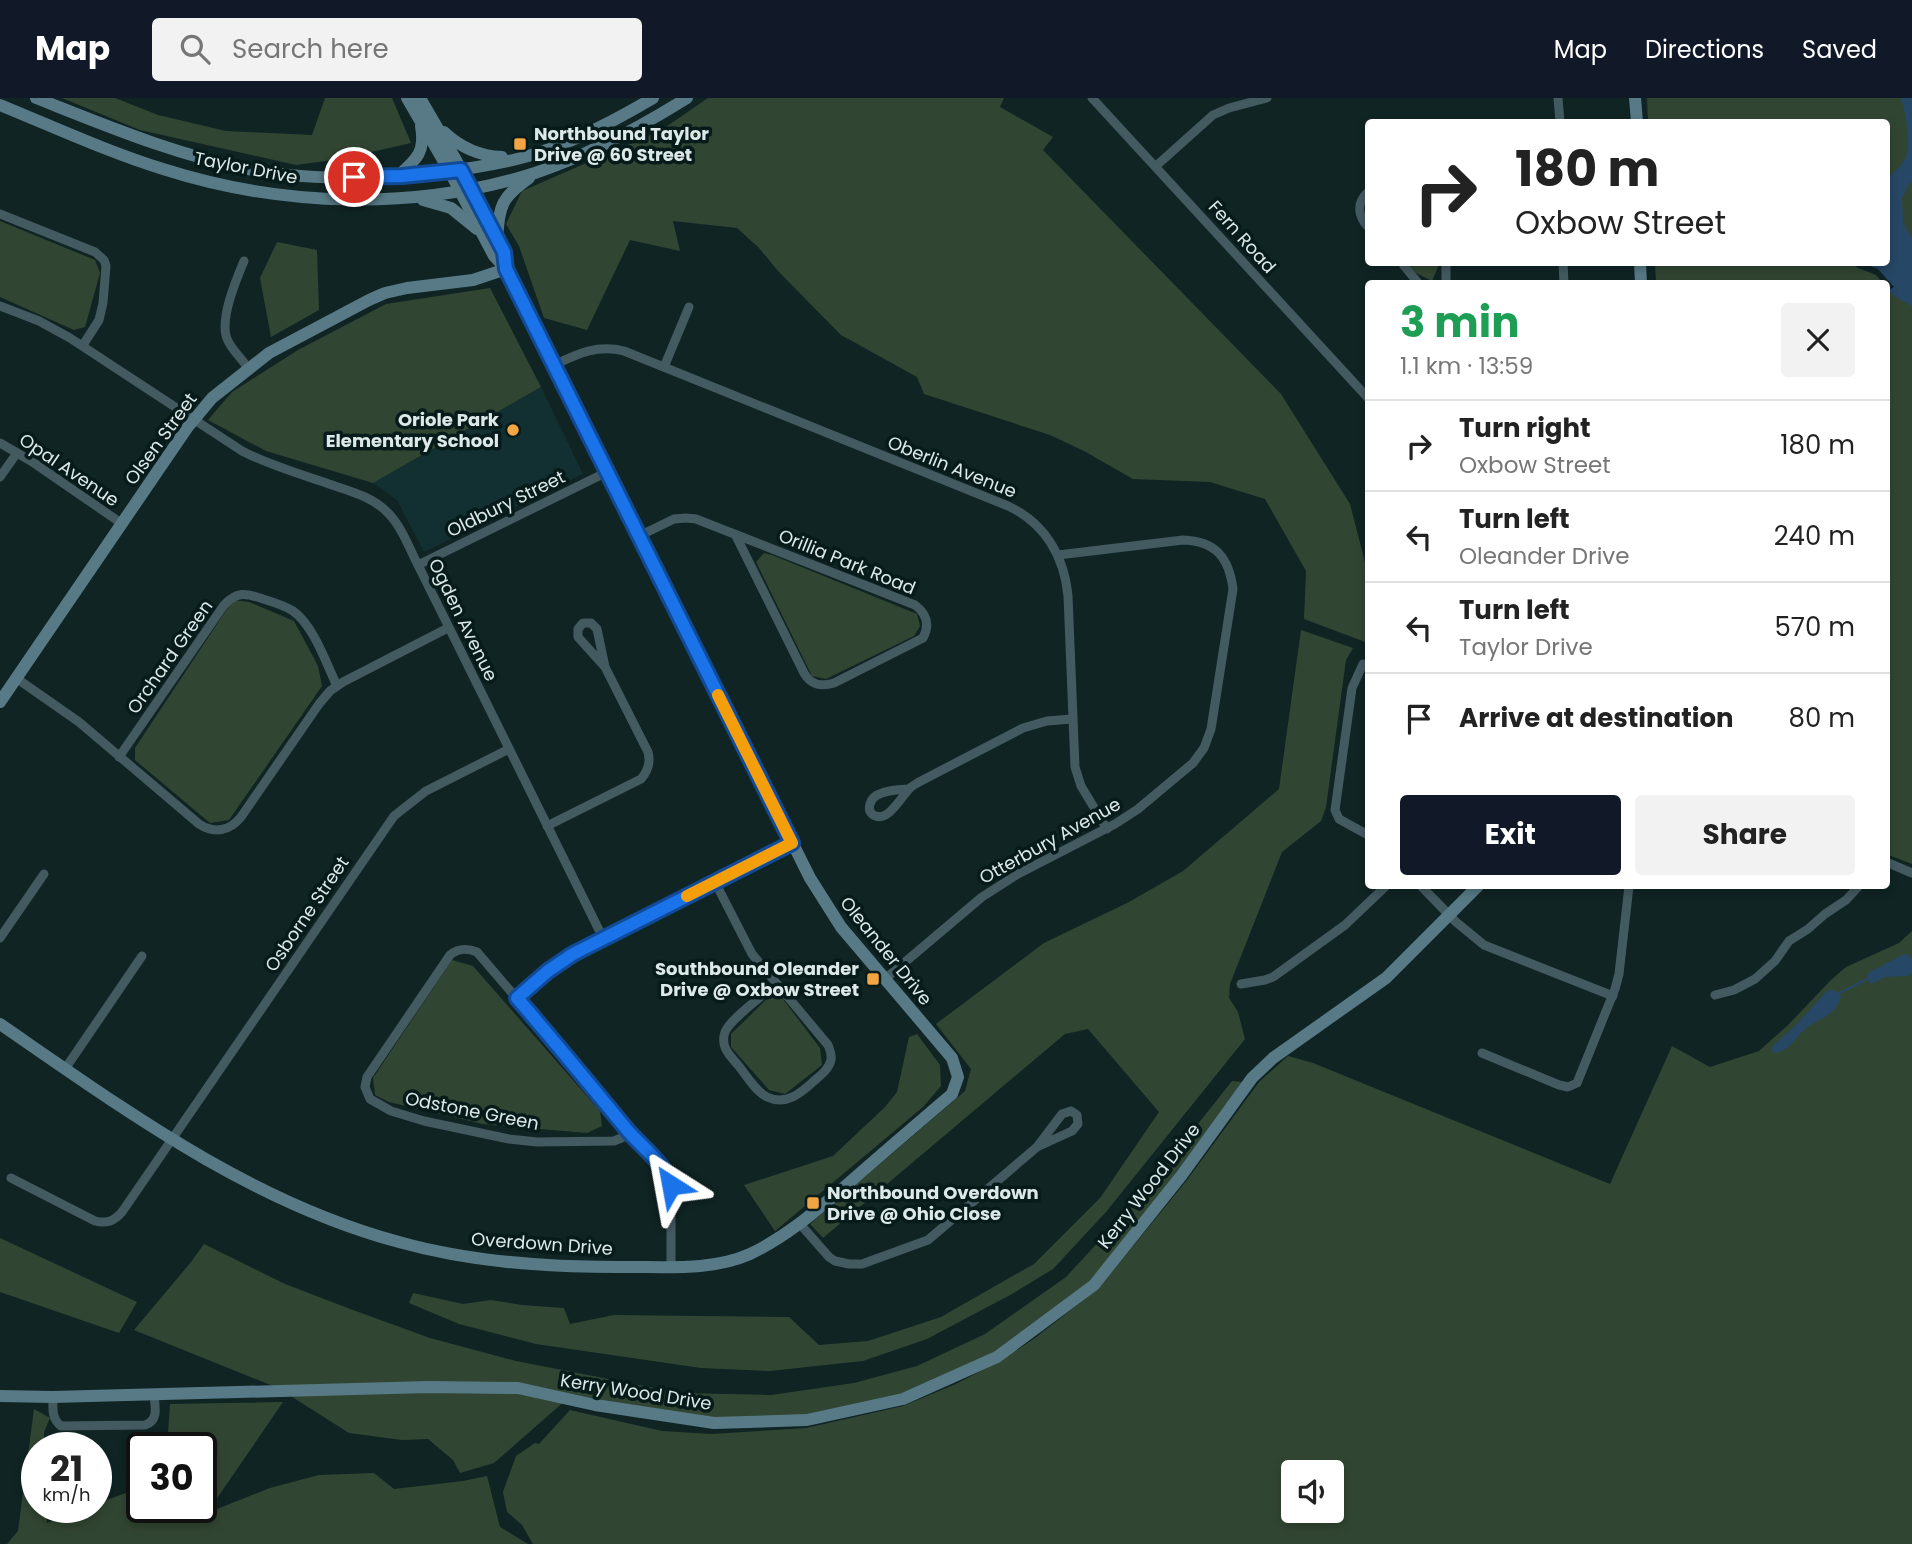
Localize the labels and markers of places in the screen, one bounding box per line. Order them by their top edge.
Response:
place label: Northbound Taylor Drive @ 60 Street [534,121,709,167]
marker: Northbound Taylor Drive @ 60 Street [512,136,528,152]
pin [324,147,384,207]
place label: Oriole Park Elementary School [326,407,500,453]
marker: Oriole Park Elementary School [505,422,521,438]
place label: Southbound Oleander Drive @ Oxbow Street [655,956,859,1002]
marker: Southbound Oleander Drive @ Oxbow Street [865,971,881,987]
place label: Northbound Overdown Drive @ Ohio Close [827,1180,1039,1226]
marker: Northbound Overdown Drive @ Ohio Close [805,1195,821,1211]

